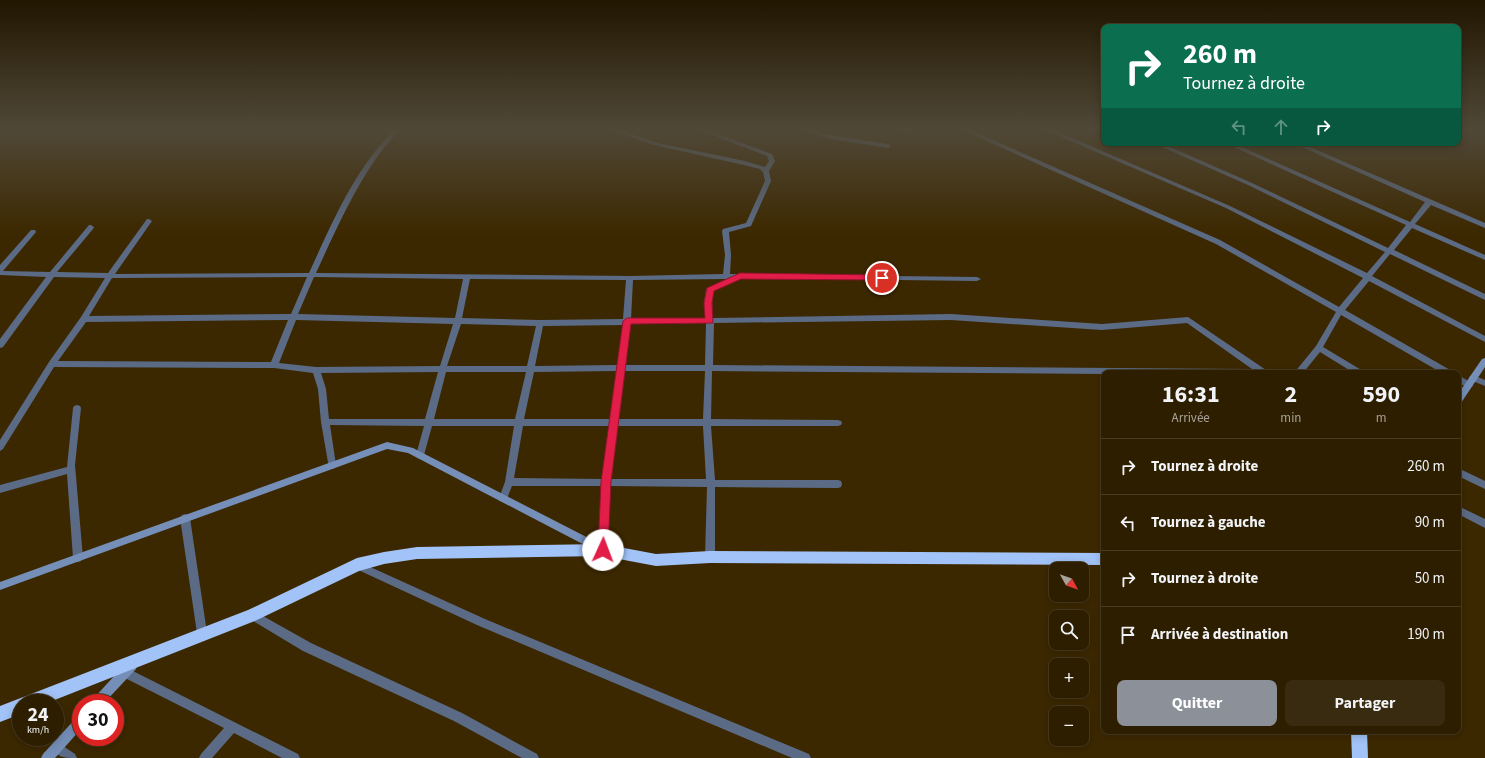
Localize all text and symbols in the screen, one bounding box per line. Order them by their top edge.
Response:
text: 260 m [1183,34,1257,74]
icon: right [1117,40,1169,92]
text: Tournez à droite [1183,71,1305,96]
icon: left [1228,116,1250,138]
icon: ahead [1270,116,1292,138]
icon: right [1312,116,1334,138]
pin [865,261,899,295]
icon: arrive [871,267,893,289]
text: 16:31 [1162,377,1220,412]
text: 2 [1285,377,1297,412]
text: 590 [1362,377,1400,412]
text: Arrivée [1172,409,1210,427]
text: min [1280,409,1301,427]
text: m [1376,409,1387,427]
icon: right [1117,456,1139,478]
text: Tournez à droite [1151,456,1258,477]
text: 260 m [1407,456,1445,477]
icon: left [1117,512,1139,534]
text: Tournez à gauche [1151,512,1266,533]
text: 90 m [1415,512,1445,533]
position arrow [582,529,624,571]
north arrow [1049,562,1089,602]
map controls [1049,562,1089,746]
icon: right [1117,568,1139,590]
text: Tournez à droite [1151,568,1258,589]
text: 50 m [1415,568,1445,589]
button: search [1049,610,1089,650]
icon: arrive [1117,624,1139,646]
text: Arrivée à destination [1151,624,1288,645]
text: 190 m [1407,624,1445,645]
button: + [1049,658,1089,698]
button: Quitter [1117,680,1277,726]
button: Partager [1285,680,1445,726]
speed limit sign: 30 [72,694,124,746]
text: 24 [27,701,49,729]
button: − [1049,706,1089,746]
text: km/h [27,723,49,737]

